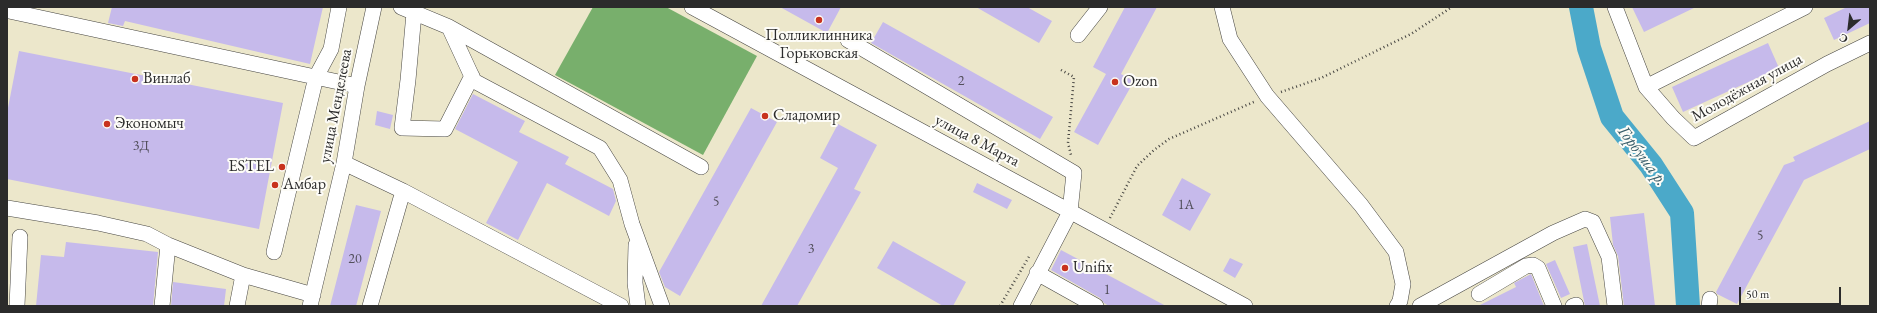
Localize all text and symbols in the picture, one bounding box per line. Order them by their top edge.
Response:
north arrow [1829,8,1869,48]
marker: Полликлинника Горьковская [814,15,824,25]
place label: Полликлинника Горьковская [765,26,873,64]
text: С [1837,31,1850,47]
street label: улица Менделеева [316,47,356,165]
street label: Молодёжная улица [1688,50,1806,126]
place label: Винлаб [143,69,191,89]
place label: Ozon [1123,72,1158,92]
house number: 2 [958,73,964,89]
marker: Винлаб [130,74,140,84]
marker: Ozon [1110,77,1120,87]
place label: Сладомир [773,106,840,126]
marker: Сладомир [760,111,770,121]
street label: улица 8 Марта [931,111,1023,171]
place label: Экономыч [115,114,184,134]
marker: Экономыч [102,119,112,129]
water label: Горбуша р. [1613,122,1671,190]
house number: 3Д [133,138,149,154]
place label: ESTEL [228,157,274,177]
marker: ESTEL [277,162,287,172]
place label: Амбар [283,175,326,195]
marker: Амбар [270,180,280,190]
house number: 5 [713,194,719,210]
house number: 1А [1178,197,1194,213]
house number: 5 [1757,228,1763,244]
house number: 3 [808,241,814,257]
house number: 20 [348,251,362,267]
place label: Unifix [1073,258,1112,278]
marker: Unifix [1060,263,1070,273]
scale bar [1741,279,1843,305]
house number: 1 [1104,282,1110,298]
text: 50 m [1746,286,1769,302]

